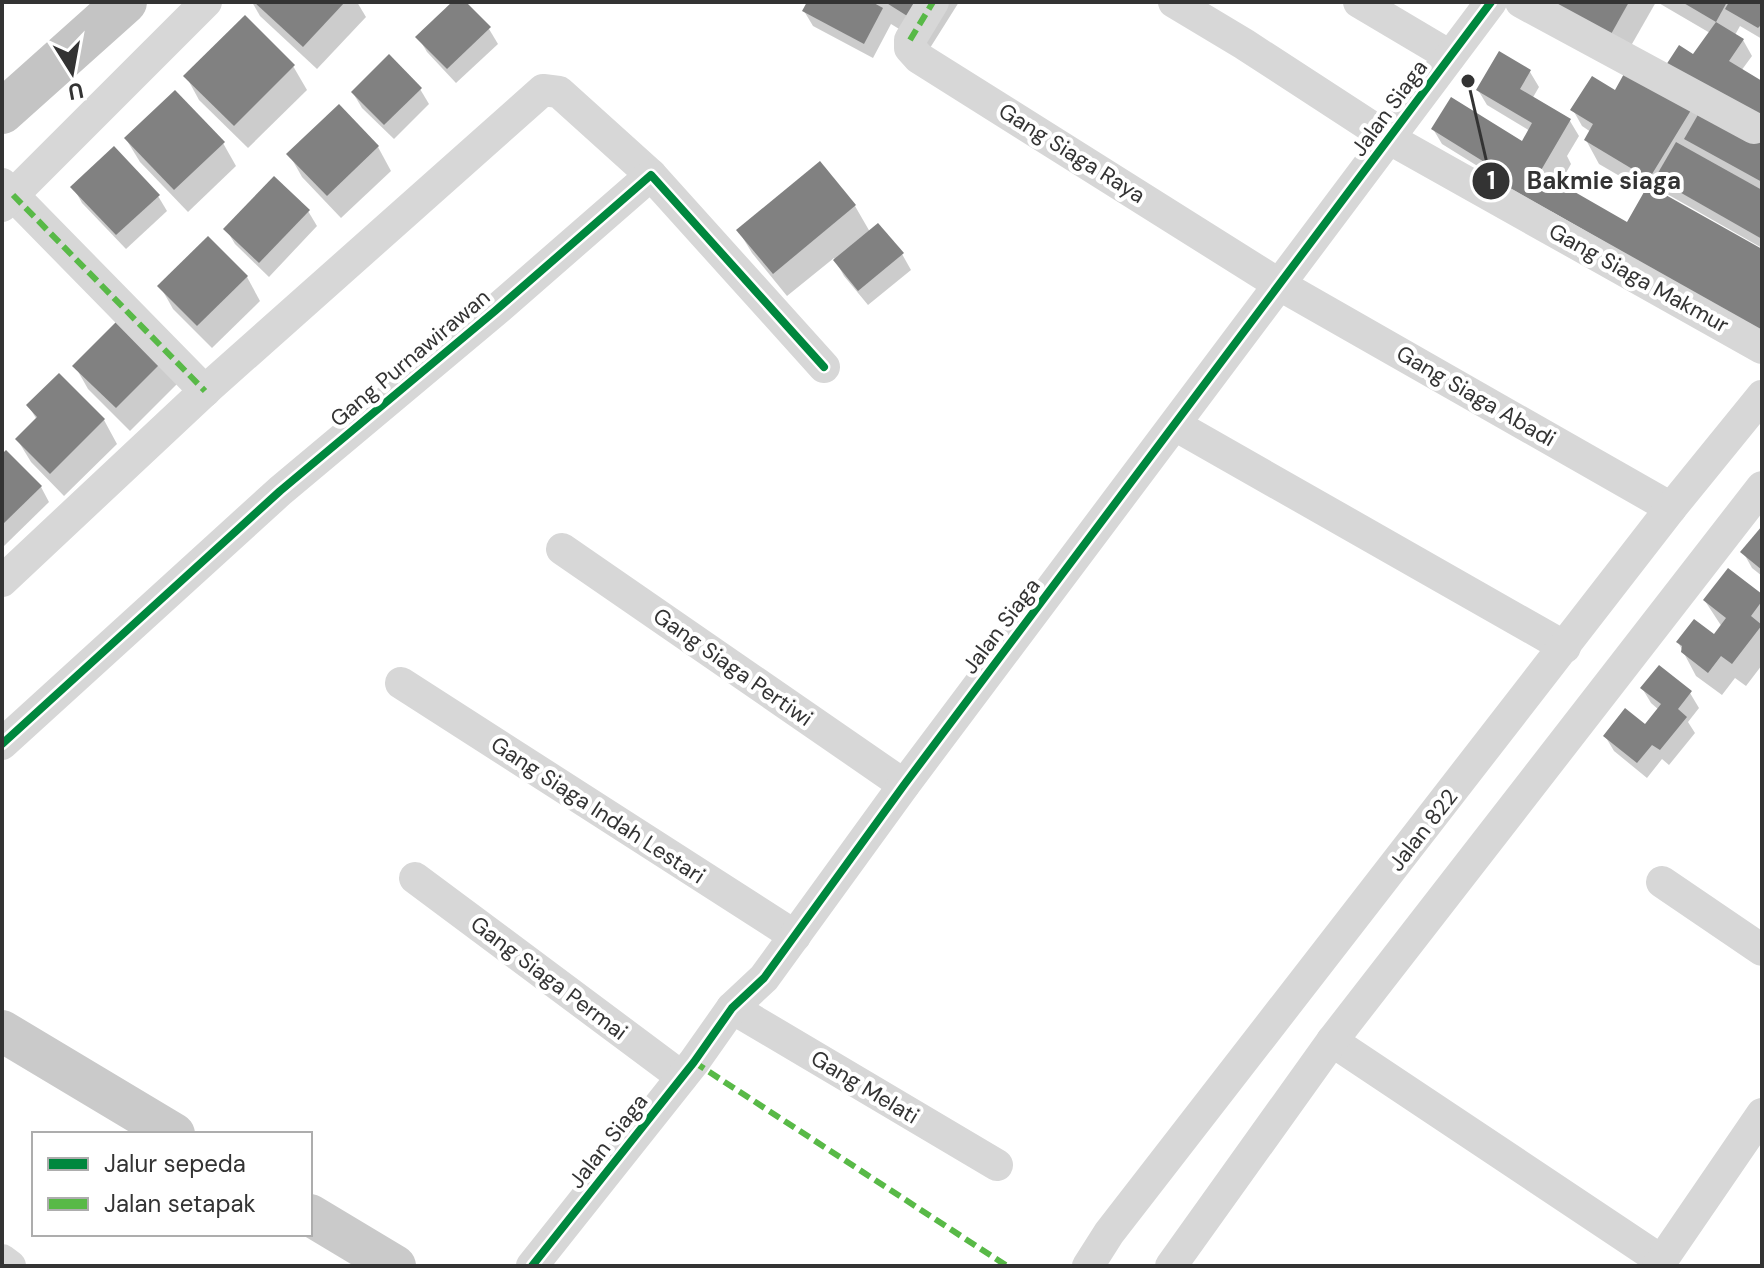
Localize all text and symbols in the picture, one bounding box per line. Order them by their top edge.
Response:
north arrow [32,32,112,112]
street label: Jalan Siaga [1344,54,1434,162]
text: U [66,75,86,107]
street label: Gang Siaga Raya [993,96,1151,210]
callout: Bakmie siaga [1471,157,1697,205]
text: 1 [1487,165,1495,196]
text: Bakmie siaga [1527,165,1681,196]
street label: Gang Siaga Makmur [1544,216,1734,340]
street label: Gang Purnawirawan [324,283,496,433]
street label: Gang Siaga Abadi [1391,339,1561,453]
street label: Jalan Siaga [956,572,1046,680]
street label: Gang Siaga Pertiwi [648,601,818,733]
street label: Gang Siaga Indah Lestari [485,730,711,890]
street label: Jalan 822 [1382,783,1464,877]
street label: Gang Siaga Permai [465,910,633,1046]
street label: Gang Melati [806,1043,924,1131]
street label: Jalan Siaga [562,1088,654,1194]
legend [32,1132,312,1236]
text: Jalur sepeda [104,1148,246,1179]
text: Jalan setapak [104,1188,256,1219]

